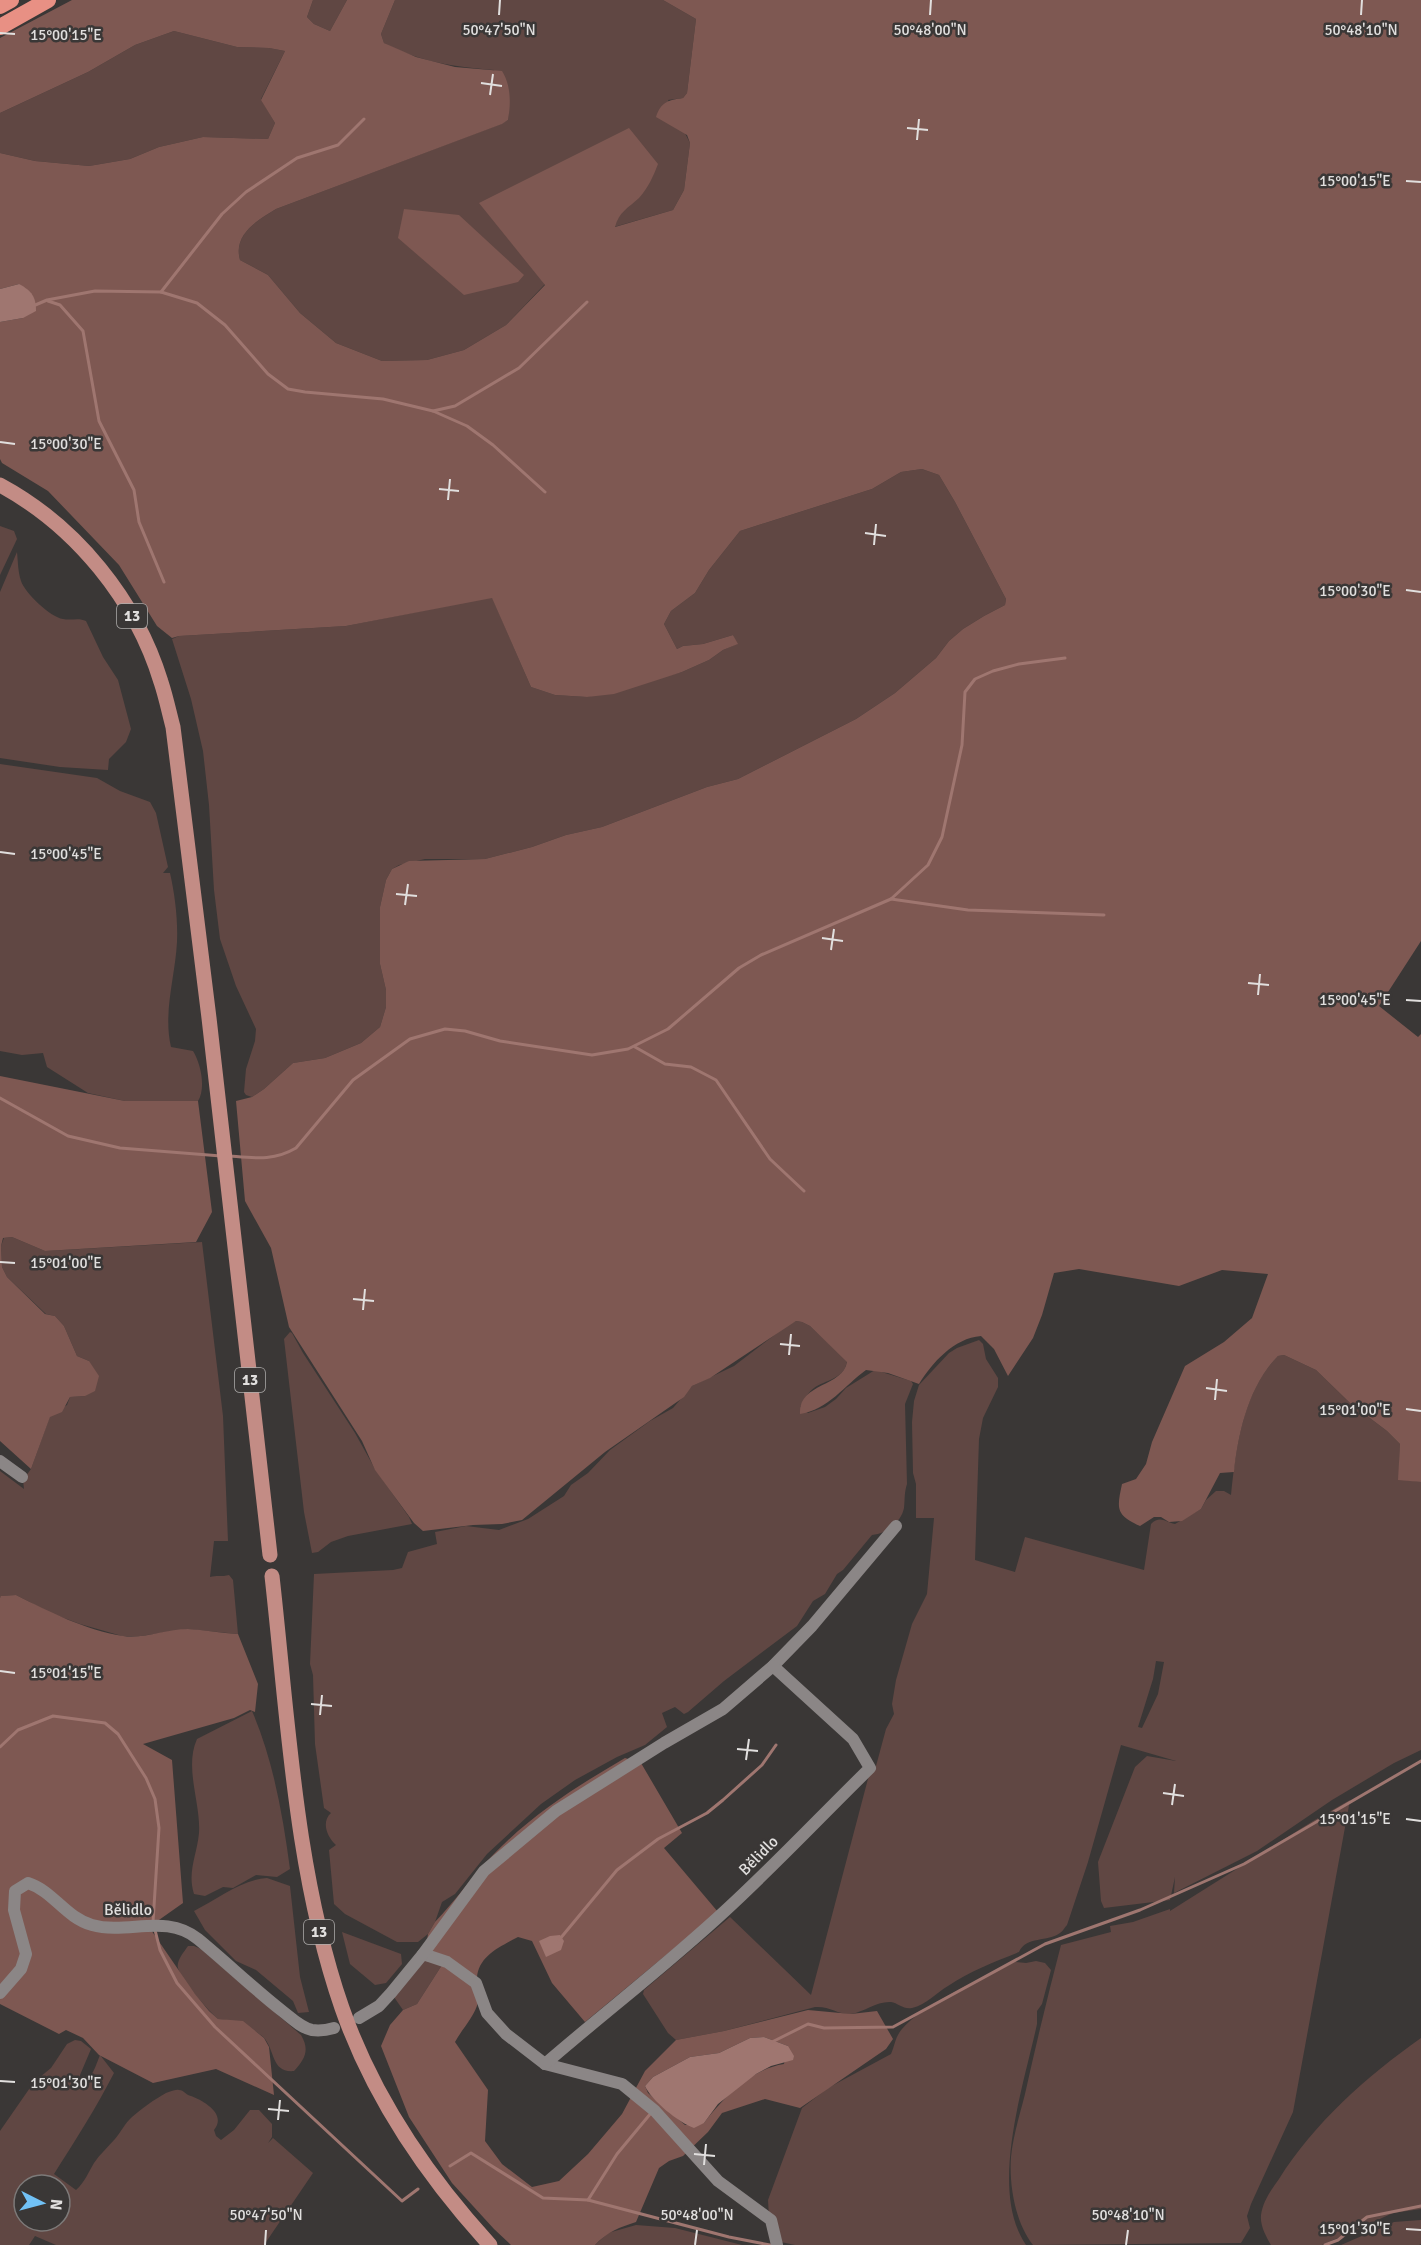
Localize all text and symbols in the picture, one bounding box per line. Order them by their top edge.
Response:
text: 50°47'50"N [462,21,536,39]
text: 50°48'00"N [893,21,967,39]
text: 50°48'10"N [1324,21,1398,39]
text: 15°00'15"E [30,26,102,44]
text: 15°00'15"E [1319,172,1391,190]
text: 15°00'30"E [30,435,102,453]
text: 15°00'30"E [1319,582,1391,600]
road number: 13 [117,604,147,628]
text: 15°00'45"E [30,845,102,863]
text: 15°00'45"E [1319,991,1391,1009]
text: 15°01'00"E [30,1254,102,1272]
road number: 13 [235,1368,265,1392]
text: 15°01'00"E [1319,1401,1391,1419]
text: 15°01'15"E [30,1664,102,1682]
text: 15°01'15"E [1319,1810,1391,1828]
street label: Bělidlo [735,1832,783,1880]
street label: Bělidlo [104,1900,152,1920]
road number: 13 [304,1920,334,1944]
text: 15°01'30"E [30,2074,102,2092]
north arrow [12,2173,72,2233]
text: N [45,2198,66,2211]
text: 50°47'50"N [229,2206,303,2224]
text: 50°48'00"N [660,2206,734,2224]
text: 50°48'10"N [1091,2206,1165,2224]
text: 15°01'30"E [1319,2220,1391,2238]

